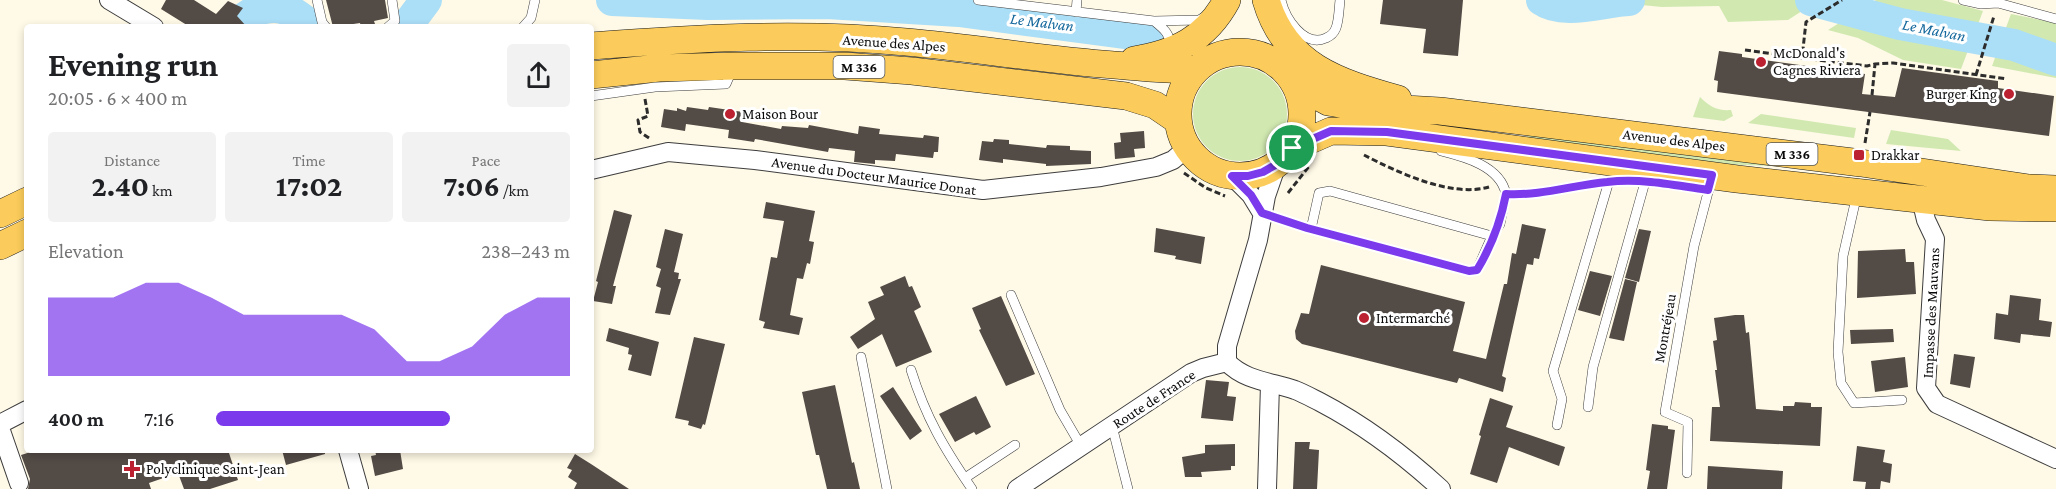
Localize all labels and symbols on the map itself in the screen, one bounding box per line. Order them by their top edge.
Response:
water label: Le Malvan [1009,10,1075,34]
water label: Le Malvan [1901,16,1967,44]
street label: Avenue des Alpes [842,31,946,56]
place label: McDonald's Cagnes Riviera [1773,45,1861,79]
marker: McDonald's Cagnes Riviera [1754,55,1768,69]
road number: M 336 [834,56,884,78]
place label: Burger King [1926,86,1997,103]
marker: Burger King [2002,87,2016,101]
place label: Maison Bour [742,106,819,122]
marker: Maison Bour [723,107,737,121]
pin [1266,122,1317,173]
street label: Avenue des Alpes [1622,126,1726,155]
road number: M 336 [1766,143,1818,165]
place label: Drakkar [1871,147,1920,163]
marker: Drakkar [1852,148,1866,162]
street label: Avenue du Docteur Maurice Donat [771,154,978,198]
street label: Impasse des Mauvans [1920,247,1943,379]
street label: Montréjeau [1651,292,1680,364]
place label: Intermarché [1376,310,1451,326]
marker: Intermarché [1357,311,1371,325]
street label: Route de France [1110,366,1199,432]
marker: Polyclinique Saint-Jean [123,460,141,478]
place label: Polyclinique Saint-Jean [146,461,285,478]

